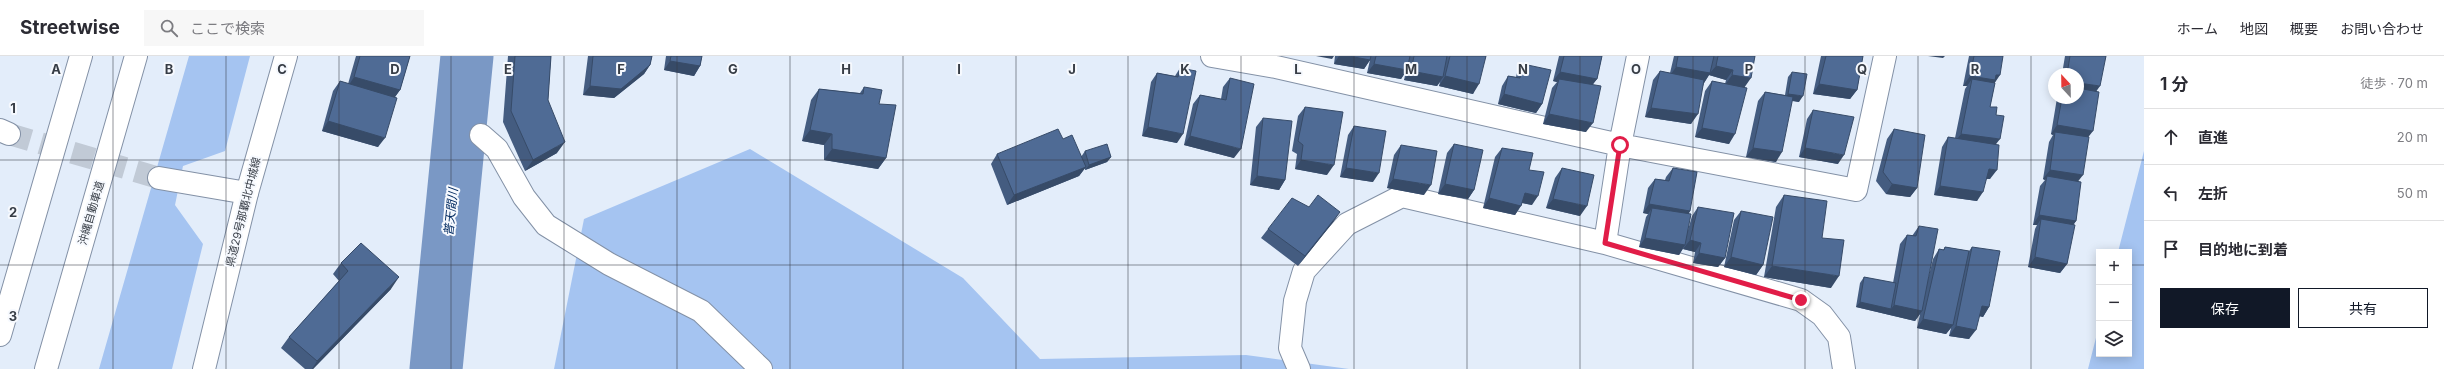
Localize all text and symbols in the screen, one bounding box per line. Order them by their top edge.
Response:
search box [144,10,424,46]
text: Streetwise [20,16,120,39]
icon: search [158,17,180,39]
text: ここで検索 [190,19,265,38]
text: ホーム [2176,20,2218,37]
text: 地図 [2240,20,2268,37]
text: 概要 [2290,20,2318,37]
text: お問い合わせ [2340,20,2424,37]
text: A [51,61,61,77]
text: B [165,61,174,77]
text: C [277,61,287,77]
text: D [390,61,400,77]
text: E [504,61,512,77]
text: F [617,61,625,77]
text: G [728,61,738,77]
text: H [841,61,851,77]
text: I [957,61,961,77]
text: J [1068,61,1076,77]
text: K [1180,61,1190,77]
text: L [1294,61,1302,77]
text: M [1405,61,1417,77]
text: N [1518,61,1528,77]
text: O [1631,61,1641,77]
text: P [1745,61,1753,77]
text: Q [1857,61,1867,77]
text: R [1971,61,1980,77]
north arrow [2048,68,2084,104]
text: 1 分 [2160,74,2188,94]
text: 徒歩 · 70 m [2361,75,2428,91]
text: 1 [10,100,16,116]
icon: ahead [2160,126,2182,148]
text: 直進 [2198,128,2228,147]
text: 20 m [2397,129,2428,145]
route start [1611,136,1629,154]
street label: 県道29号那覇北中城線 [223,156,263,268]
street label: 沖縄自動車道 [75,179,107,247]
icon: left [2160,182,2182,204]
text: 左折 [2198,184,2228,203]
water label: 普天間川 [441,185,461,237]
text: 50 m [2397,185,2428,201]
text: 2 [9,204,17,220]
icon: arrive [2160,238,2182,260]
text: 目的地に到着 [2198,240,2288,259]
map controls [2096,249,2132,357]
button: + [2096,249,2132,285]
button: − [2096,285,2132,321]
button: 保存 [2160,288,2290,328]
button: 共有 [2298,288,2428,328]
route end [1792,291,1810,309]
text: 3 [9,308,17,324]
button: layers [2096,321,2132,357]

